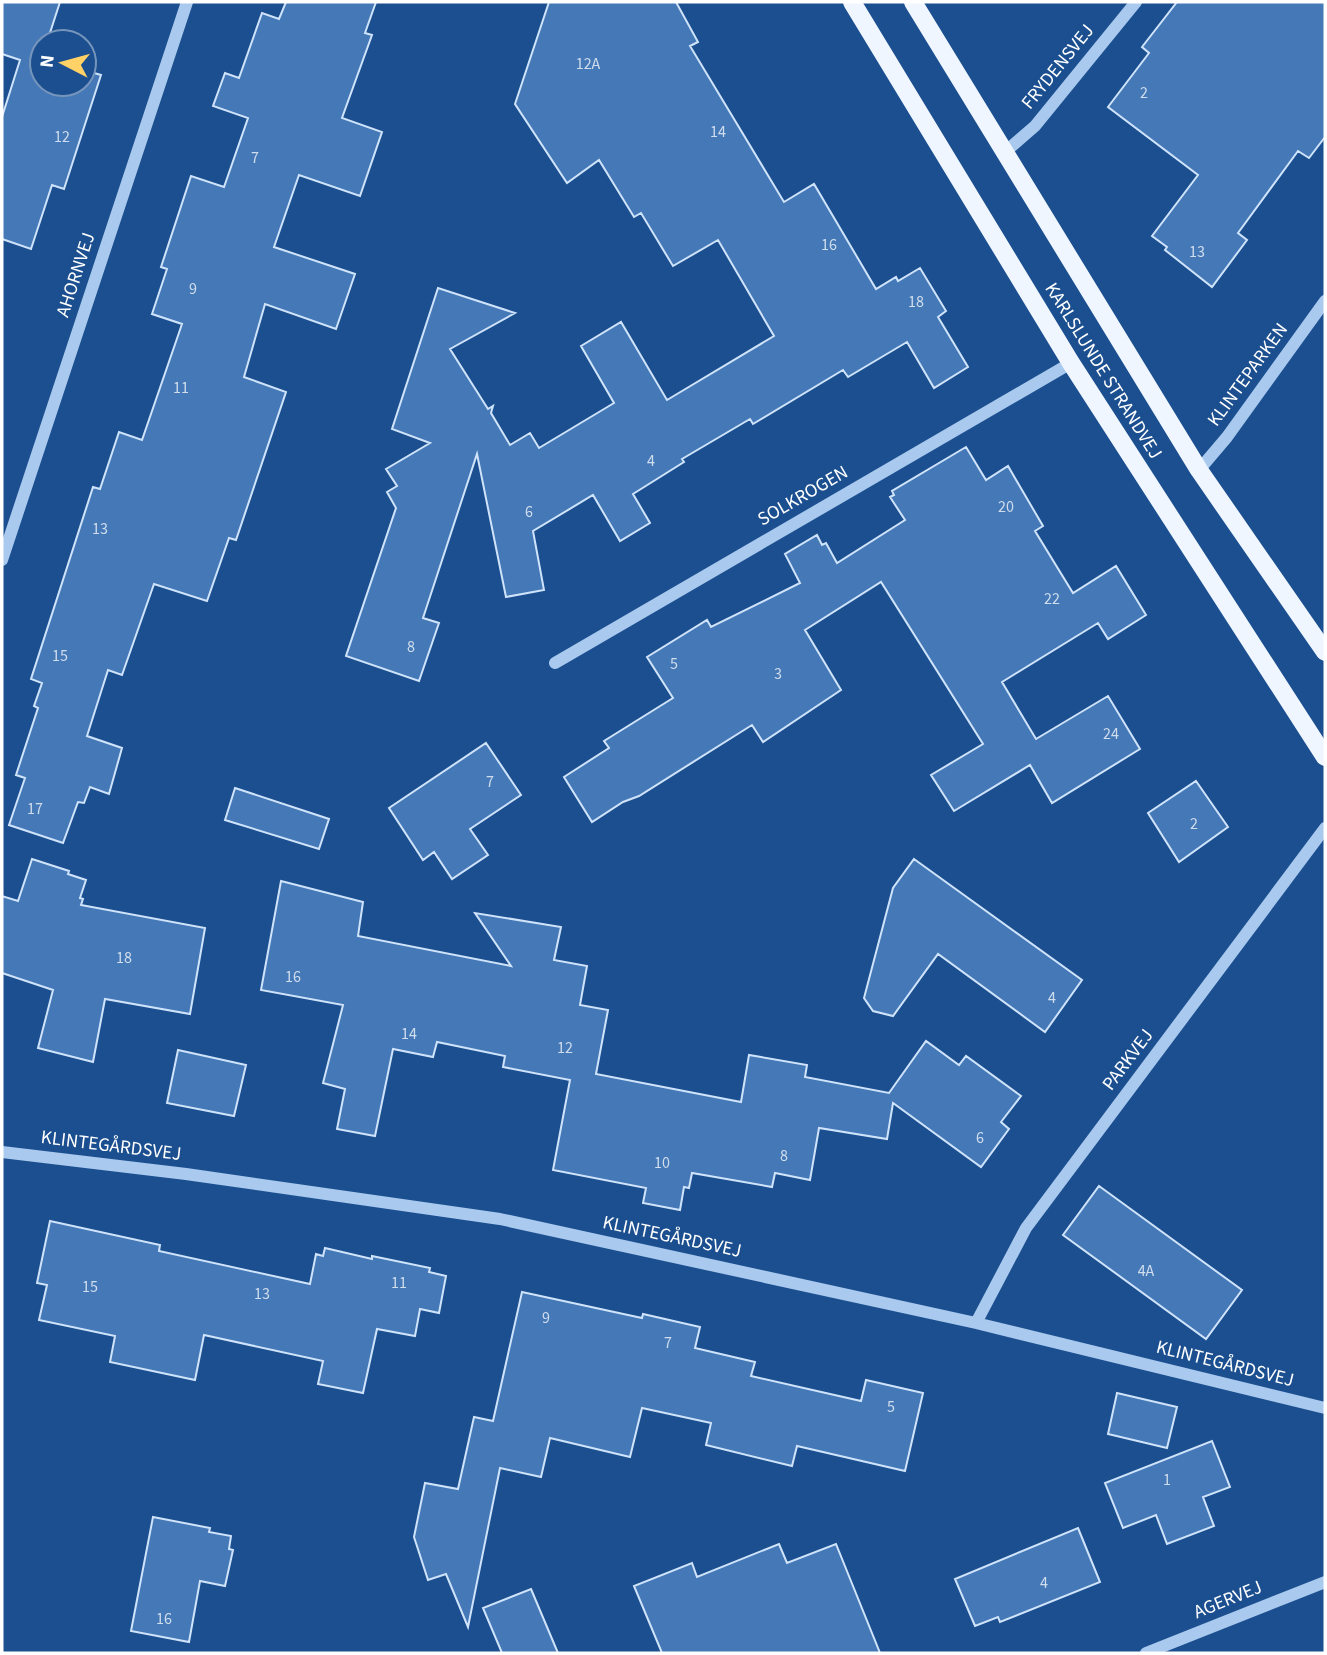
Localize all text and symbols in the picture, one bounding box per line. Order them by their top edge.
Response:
street label: FRYDENSVEJ [1015,19,1101,115]
north arrow [28,28,98,98]
house number: 12A [576,53,601,75]
text: N [33,54,62,69]
house number: 2 [1140,82,1148,104]
house number: 14 [710,121,726,143]
house number: 12 [54,126,70,148]
house number: 7 [251,147,259,169]
street label: AHORNVEJ [50,229,102,321]
house number: 16 [821,234,837,256]
house number: 13 [1189,241,1205,263]
house number: 9 [189,278,197,300]
street label: KARLSLUNDE STRANDVEJ [1038,278,1168,464]
house number: 18 [908,291,924,313]
street label: KLINTEPARKEN [1201,318,1295,432]
house number: 11 [173,377,189,399]
house number: 4 [647,450,655,472]
street label: SOLKROGEN [753,459,853,533]
house number: 20 [998,496,1014,518]
house number: 6 [525,501,533,523]
house number: 13 [92,518,108,540]
house number: 22 [1044,588,1060,610]
house number: 8 [407,636,415,658]
house number: 15 [52,645,68,667]
house number: 5 [670,653,678,675]
house number: 3 [774,663,782,685]
house number: 24 [1103,723,1119,745]
house number: 7 [486,771,494,793]
house number: 17 [27,798,43,820]
house number: 2 [1190,813,1198,835]
house number: 18 [116,947,132,969]
house number: 16 [285,966,301,988]
house number: 4 [1048,987,1056,1009]
house number: 14 [401,1023,417,1045]
street label: PARKVEJ [1096,1024,1160,1096]
house number: 12 [557,1037,573,1059]
street label: KLINTEGÅRDSVEJ [39,1124,183,1168]
house number: 6 [976,1127,984,1149]
house number: 8 [780,1145,788,1167]
house number: 10 [654,1152,670,1174]
street label: KLINTEGÅRDSVEJ [600,1209,744,1265]
house number: 4A [1138,1260,1155,1282]
house number: 11 [391,1272,407,1294]
house number: 15 [82,1276,98,1298]
house number: 13 [254,1283,270,1305]
house number: 9 [542,1307,550,1329]
house number: 7 [664,1332,672,1354]
street label: KLINTEGÅRDSVEJ [1153,1334,1297,1394]
house number: 5 [887,1396,895,1418]
house number: 1 [1163,1469,1171,1491]
house number: 4 [1040,1572,1048,1594]
street label: AGERVEJ [1190,1574,1266,1626]
house number: 16 [156,1608,172,1630]

